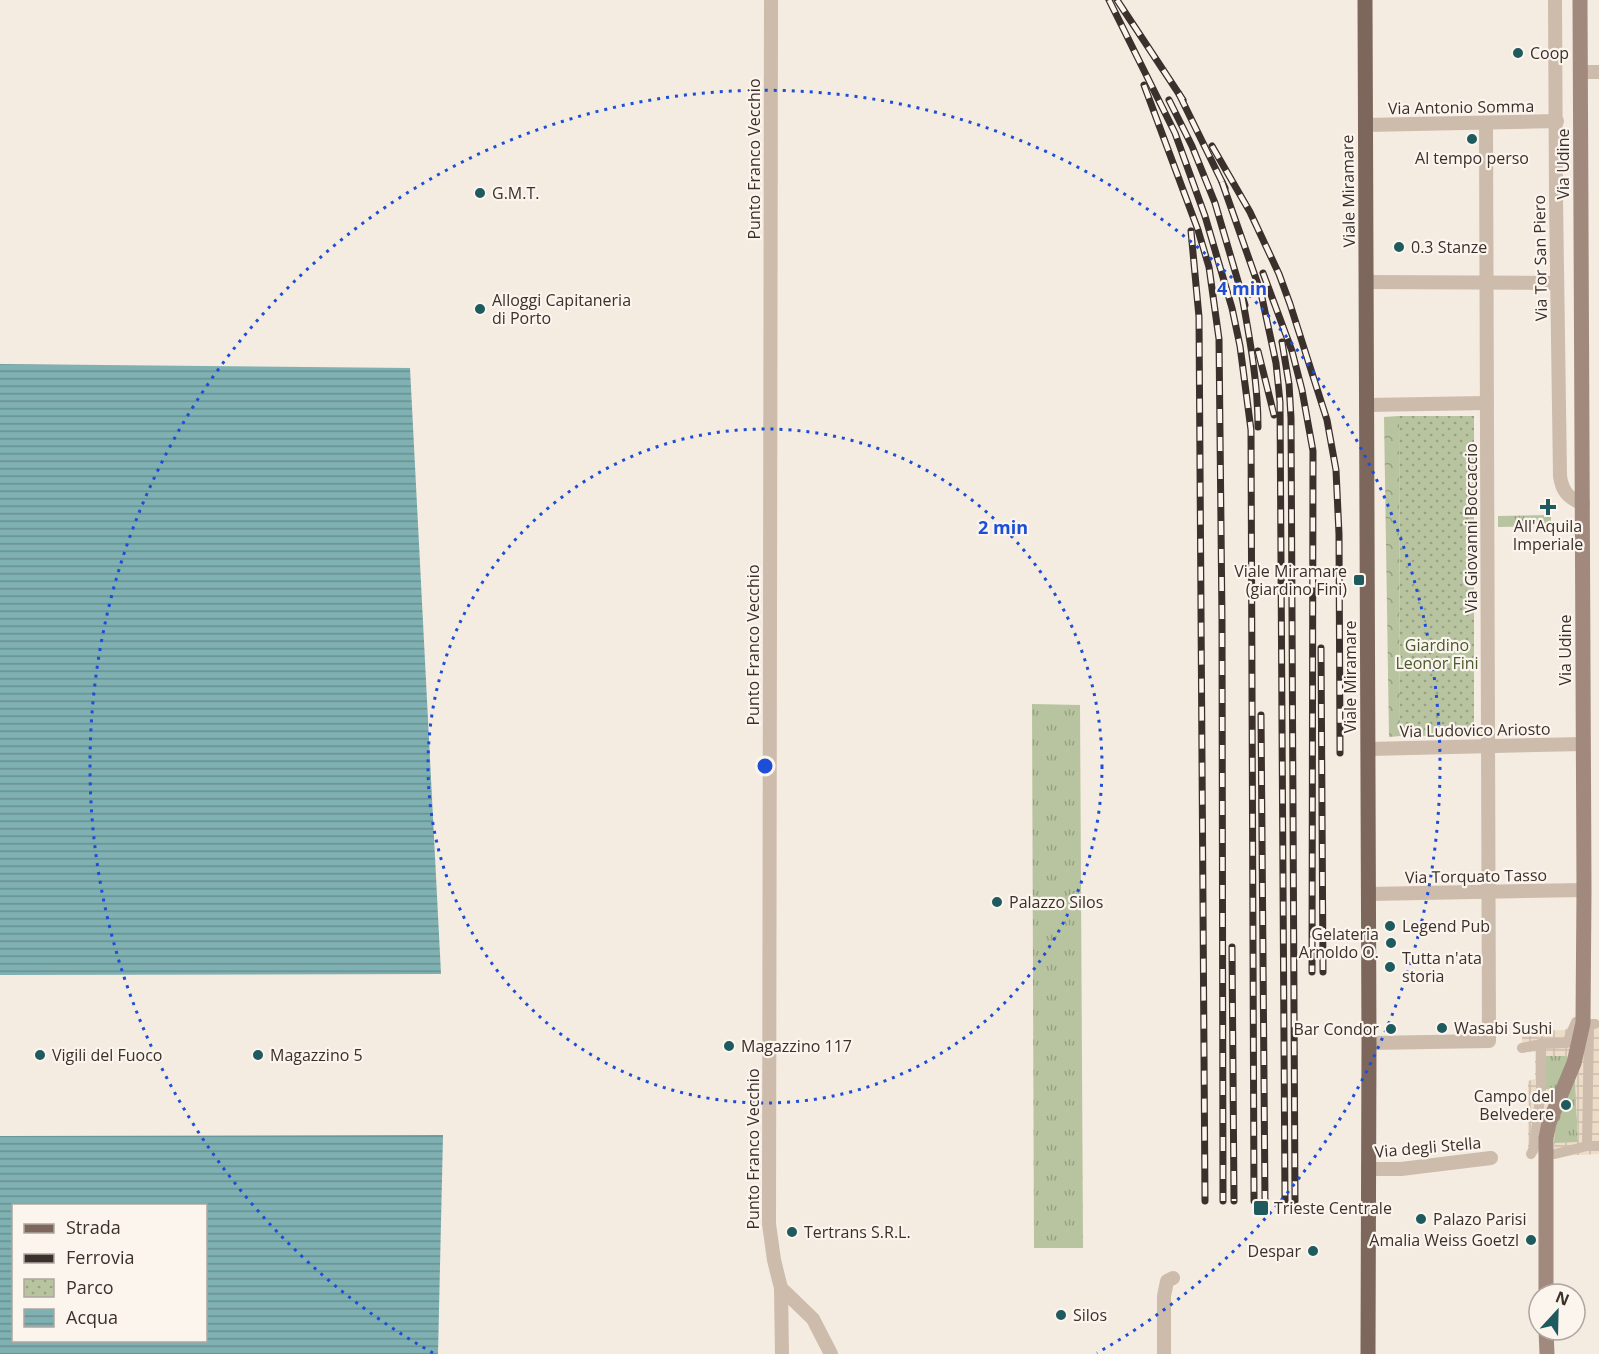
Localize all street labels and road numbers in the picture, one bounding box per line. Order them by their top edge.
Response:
street label: Punto Franco Vecchio [743,78,765,240]
street label: Via Antonio Somma [1388,95,1534,119]
street label: Via Udine [1552,129,1574,199]
street label: Viale Miramare [1336,134,1360,248]
street label: Via Tor San Piero [1528,195,1552,321]
street label: Via Giovanni Boccaccio [1460,443,1482,613]
street label: Punto Franco Vecchio [742,564,764,726]
street label: Via Udine [1554,615,1576,685]
street label: Viale Miramare [1339,621,1361,733]
street label: Via Ludovico Ariosto [1399,718,1551,742]
street label: Via Torquato Tasso [1405,864,1547,888]
street label: Punto Franco Vecchio [742,1068,764,1230]
street label: Via degli Stella [1374,1131,1482,1163]

